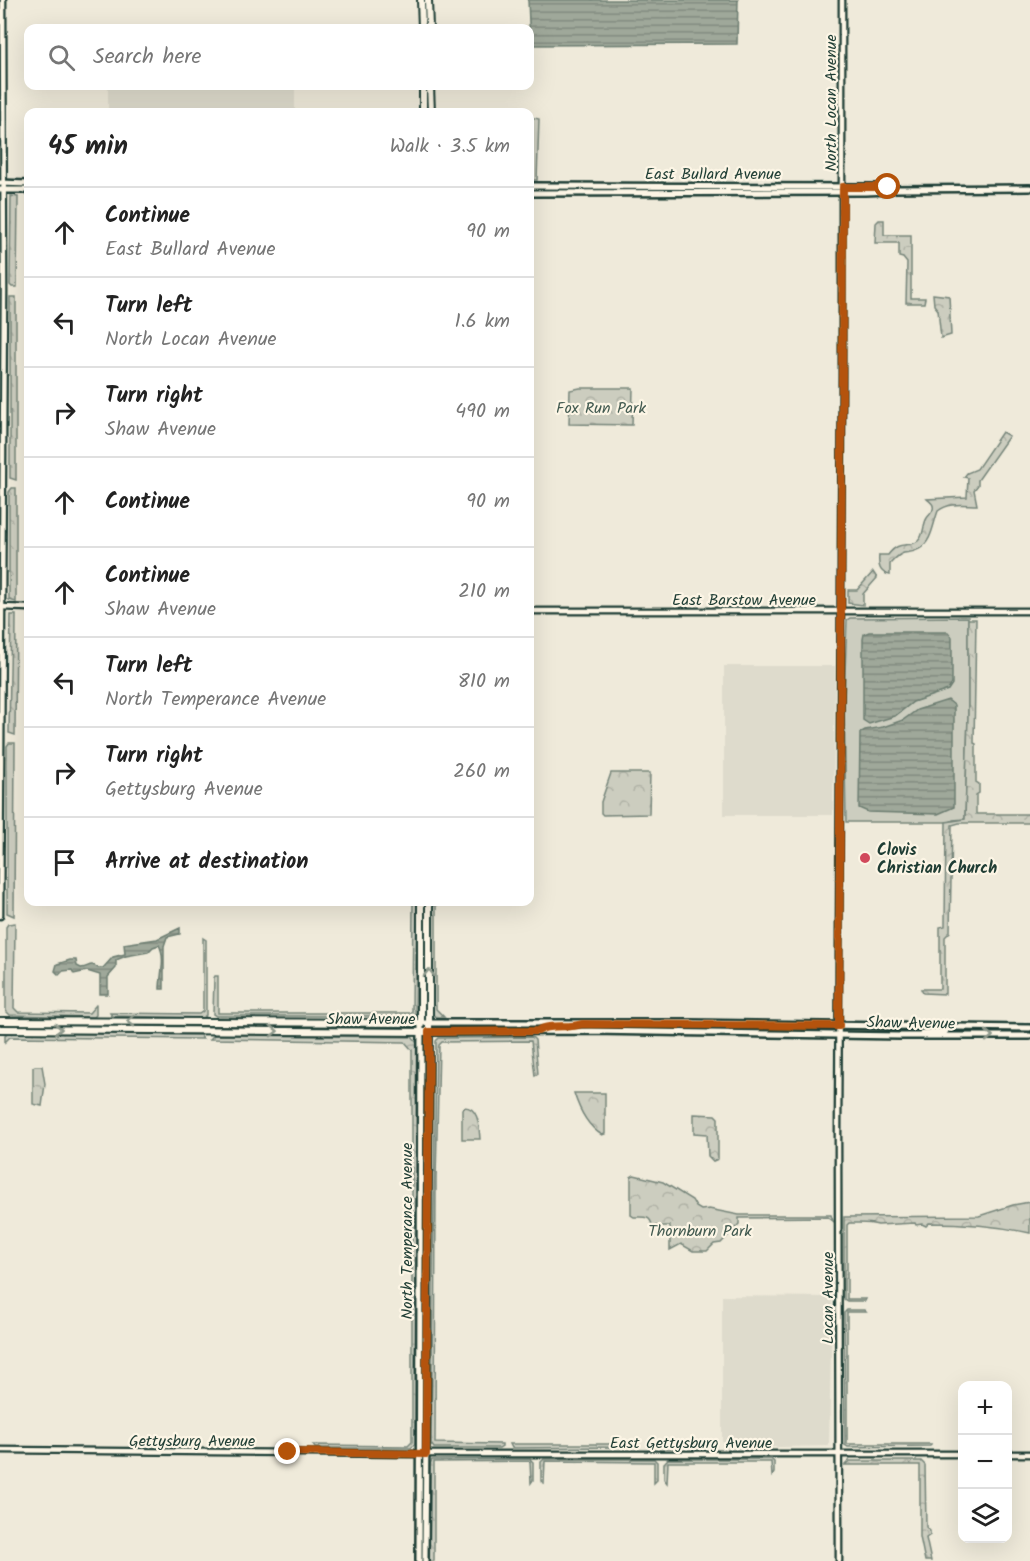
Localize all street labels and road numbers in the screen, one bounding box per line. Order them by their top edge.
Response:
street label: North Locan Avenue [819,34,844,172]
street label: East Bullard Avenue [645,162,781,187]
street label: East Barstow Avenue [672,588,816,613]
street label: Shaw Avenue [327,1007,415,1032]
street label: Shaw Avenue [866,1010,956,1037]
street label: North Temperance Avenue [395,1142,420,1320]
street label: Locan Avenue [816,1252,841,1344]
street label: Gettysburg Avenue [129,1429,255,1454]
street label: East Gettysburg Avenue [610,1431,772,1456]

